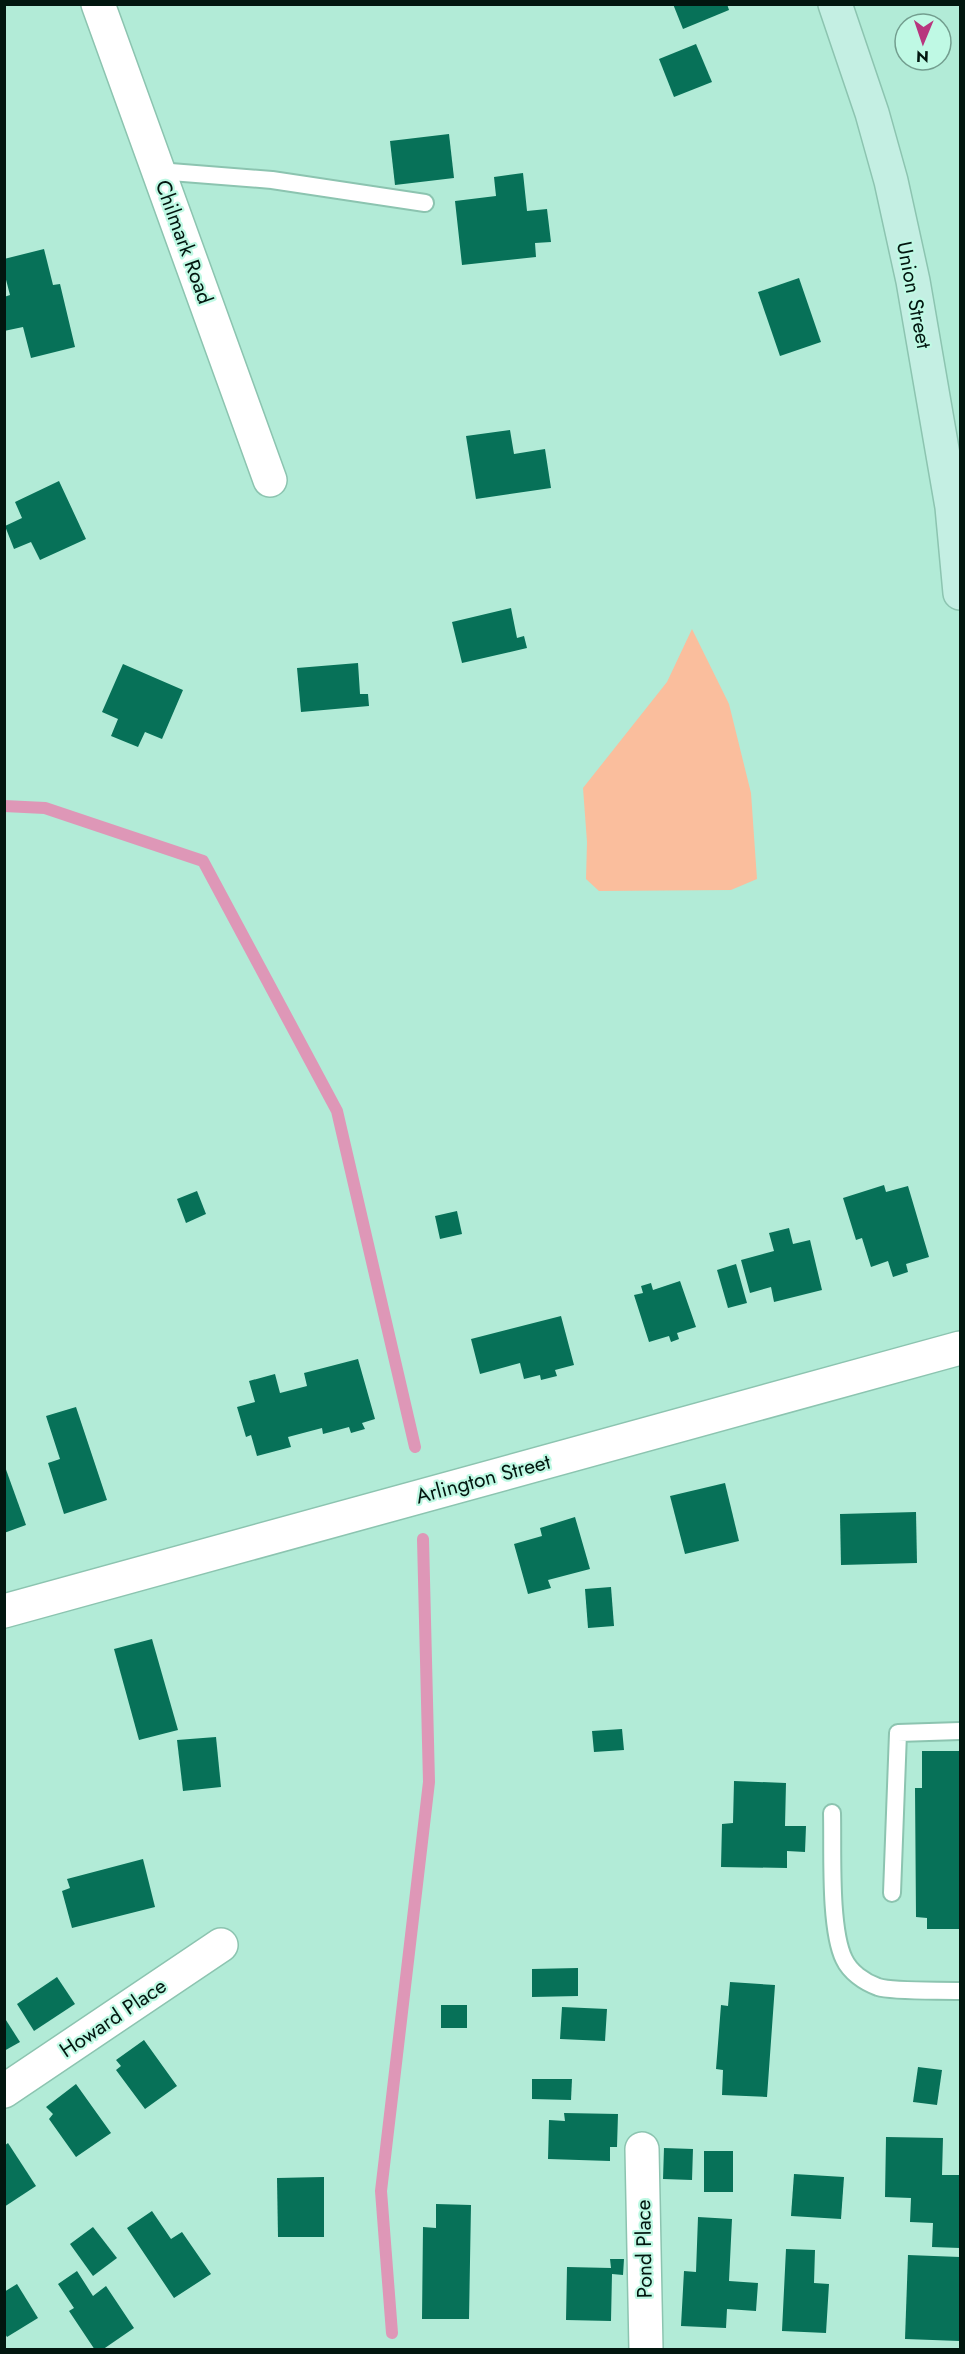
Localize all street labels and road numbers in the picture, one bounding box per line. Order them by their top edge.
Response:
street label: Chilmark Road [148,176,220,308]
street label: Union Street [889,239,939,351]
street label: Arlington Street [412,1447,554,1511]
street label: Howard Place [53,1971,173,2065]
street label: Pond Place [628,2199,660,2299]

